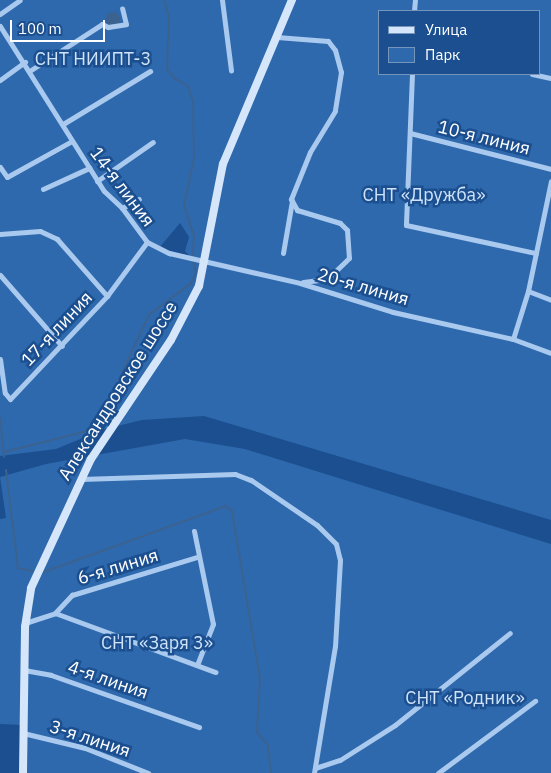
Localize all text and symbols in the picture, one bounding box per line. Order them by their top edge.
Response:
scale bar [12,10,108,42]
legend [378,10,541,75]
text: 100 m [18,19,62,38]
text: Улица [425,20,467,39]
text: Парк [425,45,460,64]
park label: СНТ НИИПТ-3 [35,48,151,70]
street label: 10-я линия [436,116,532,160]
street label: 14-я линия [85,143,159,231]
park label: СНТ «Дружба» [363,184,485,206]
street label: 20-я линия [315,264,411,310]
street label: 17-я линия [17,287,97,371]
street label: Александровское шоссе [54,297,182,485]
street label: 6-я линия [75,544,161,590]
park label: СНТ «Заря 3» [101,632,213,654]
street label: 4-я линия [65,656,151,704]
park label: СНТ «Родник» [405,687,525,709]
street label: 3-я линия [47,716,133,762]

